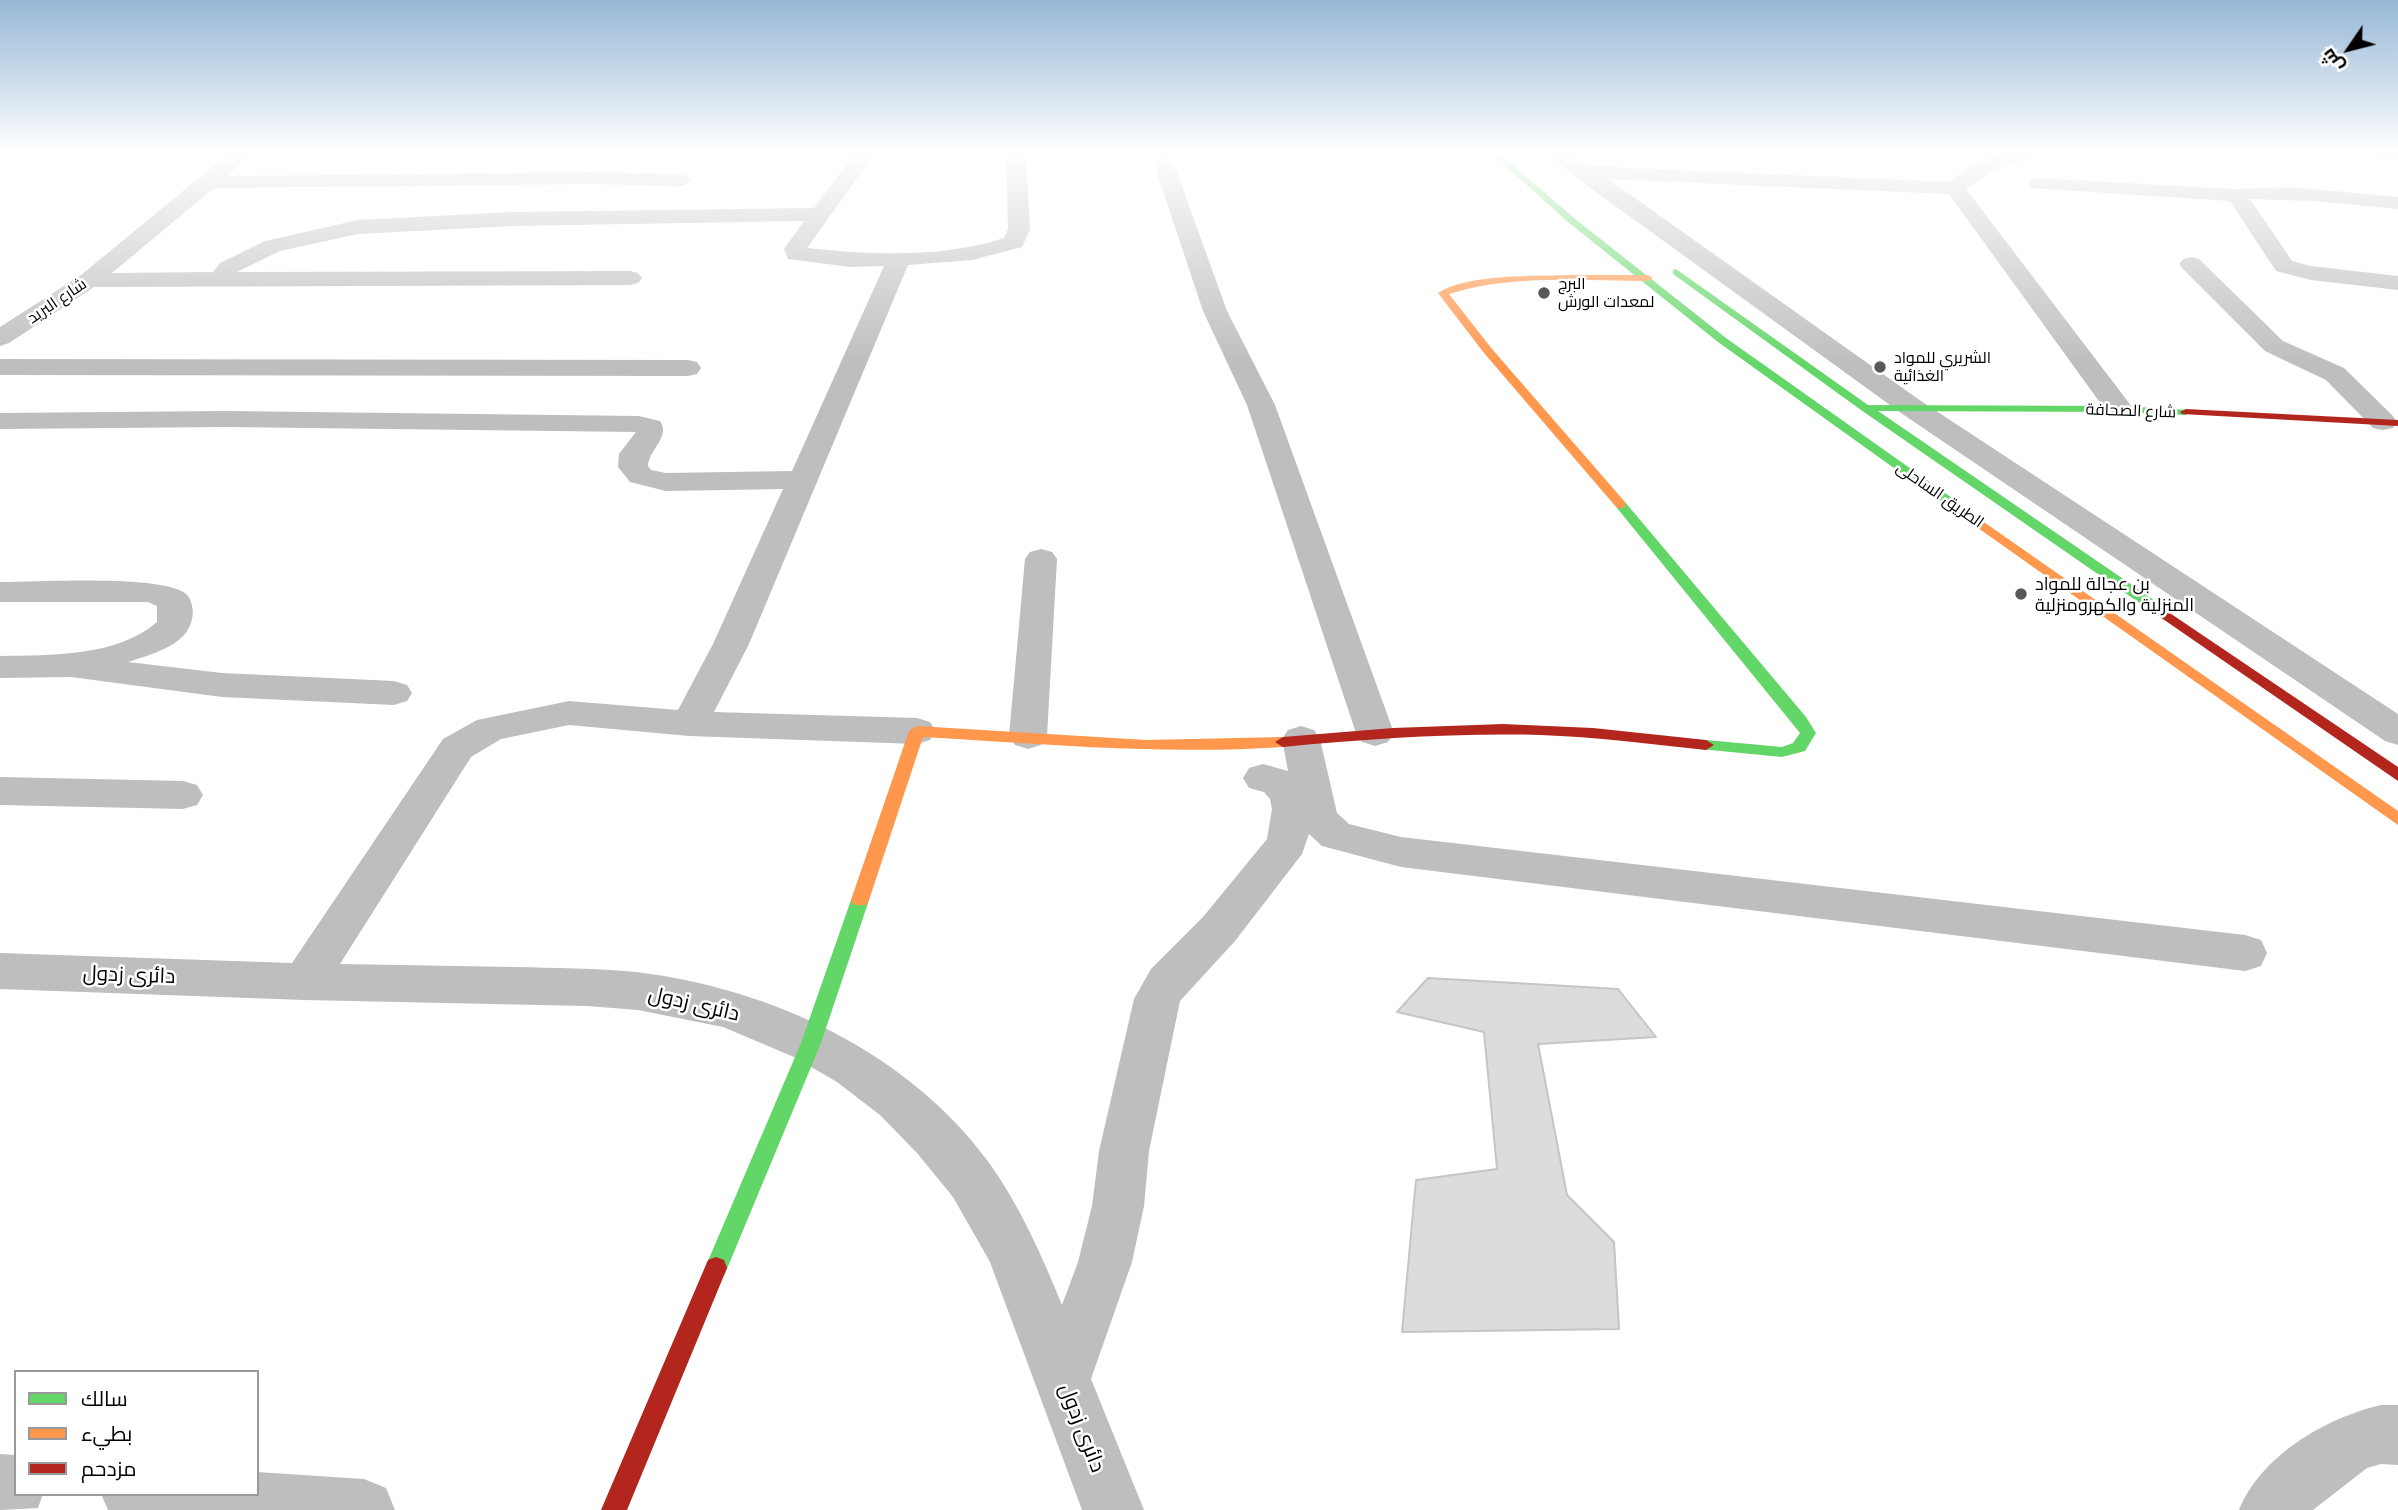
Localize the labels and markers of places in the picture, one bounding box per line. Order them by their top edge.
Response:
place label: البرج لمعدات الورش [1558,274,1654,312]
marker: البرج لمعدات الورش [1536,285,1552,301]
place label: الشريري للمواد الغذائية [1894,348,1991,386]
marker: الشريري للمواد الغذائية [1872,359,1888,375]
place label: بن عجالة للمواد المنزلية والكهرومنزلية [2035,573,2194,616]
marker: بن عجالة للمواد المنزلية والكهرومنزلية [2013,586,2029,602]

